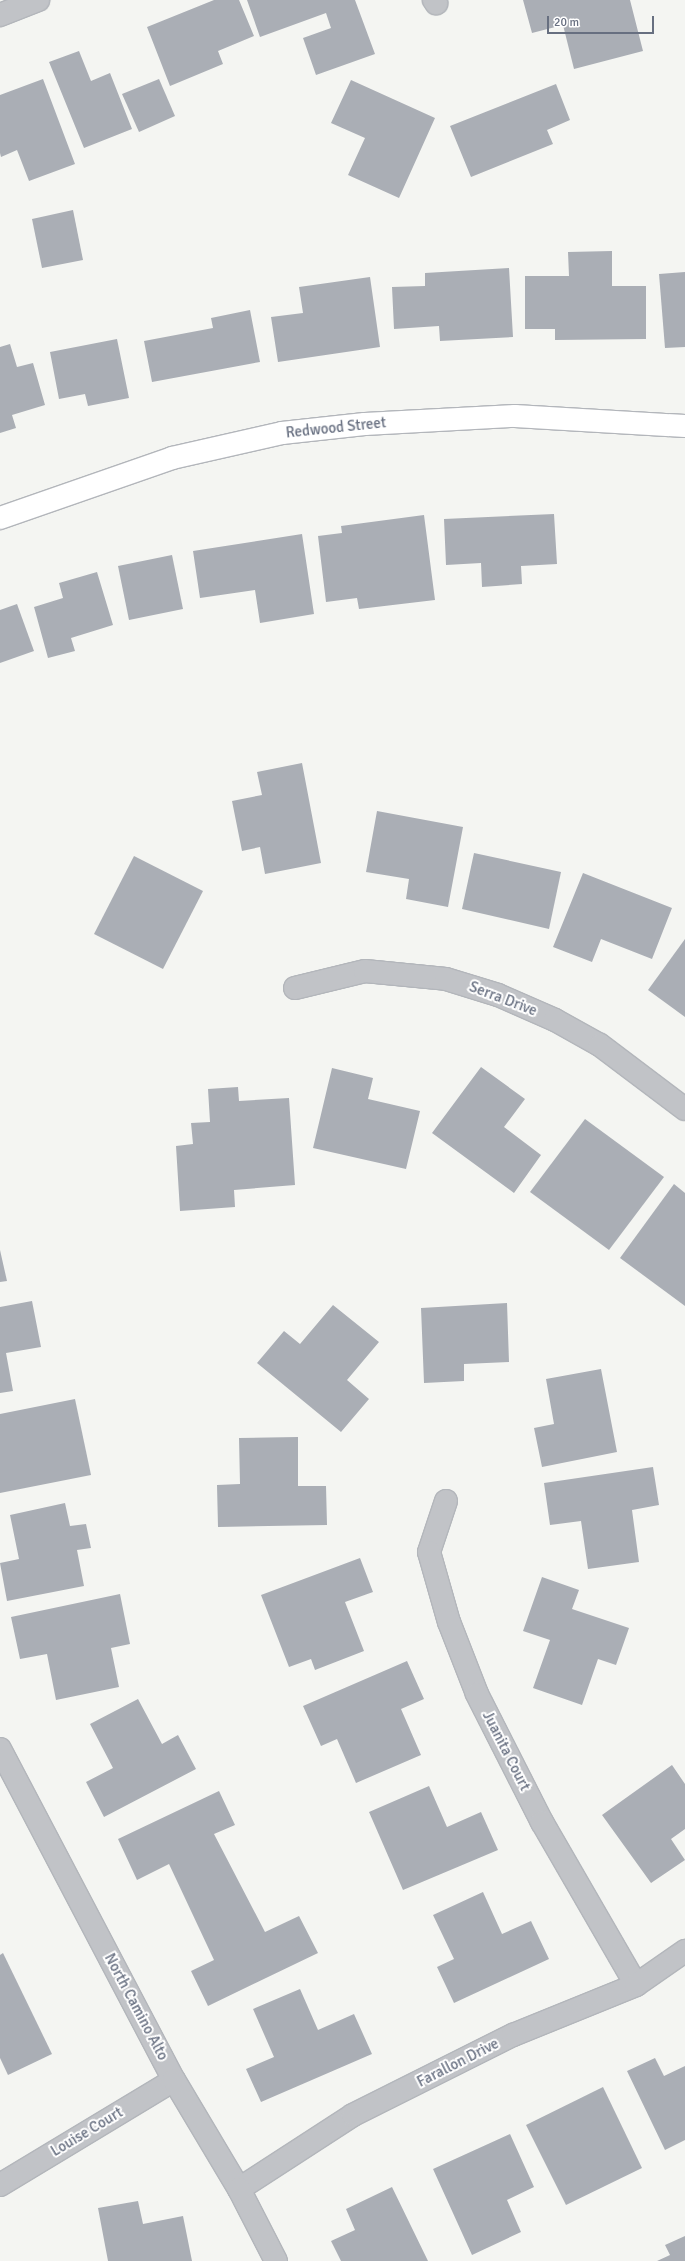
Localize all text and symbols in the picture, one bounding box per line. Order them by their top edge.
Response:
scale bar [549,8,656,34]
text: 20 m [554,15,579,30]
street label: Redwood Street [285,414,387,442]
street label: Serra Drive [467,978,539,1020]
street label: Juanita Court [478,1708,534,1794]
street label: North Camino Alto [100,1950,172,2064]
street label: Farallon Drive [414,2035,502,2091]
street label: Louise Court [48,2103,126,2161]

